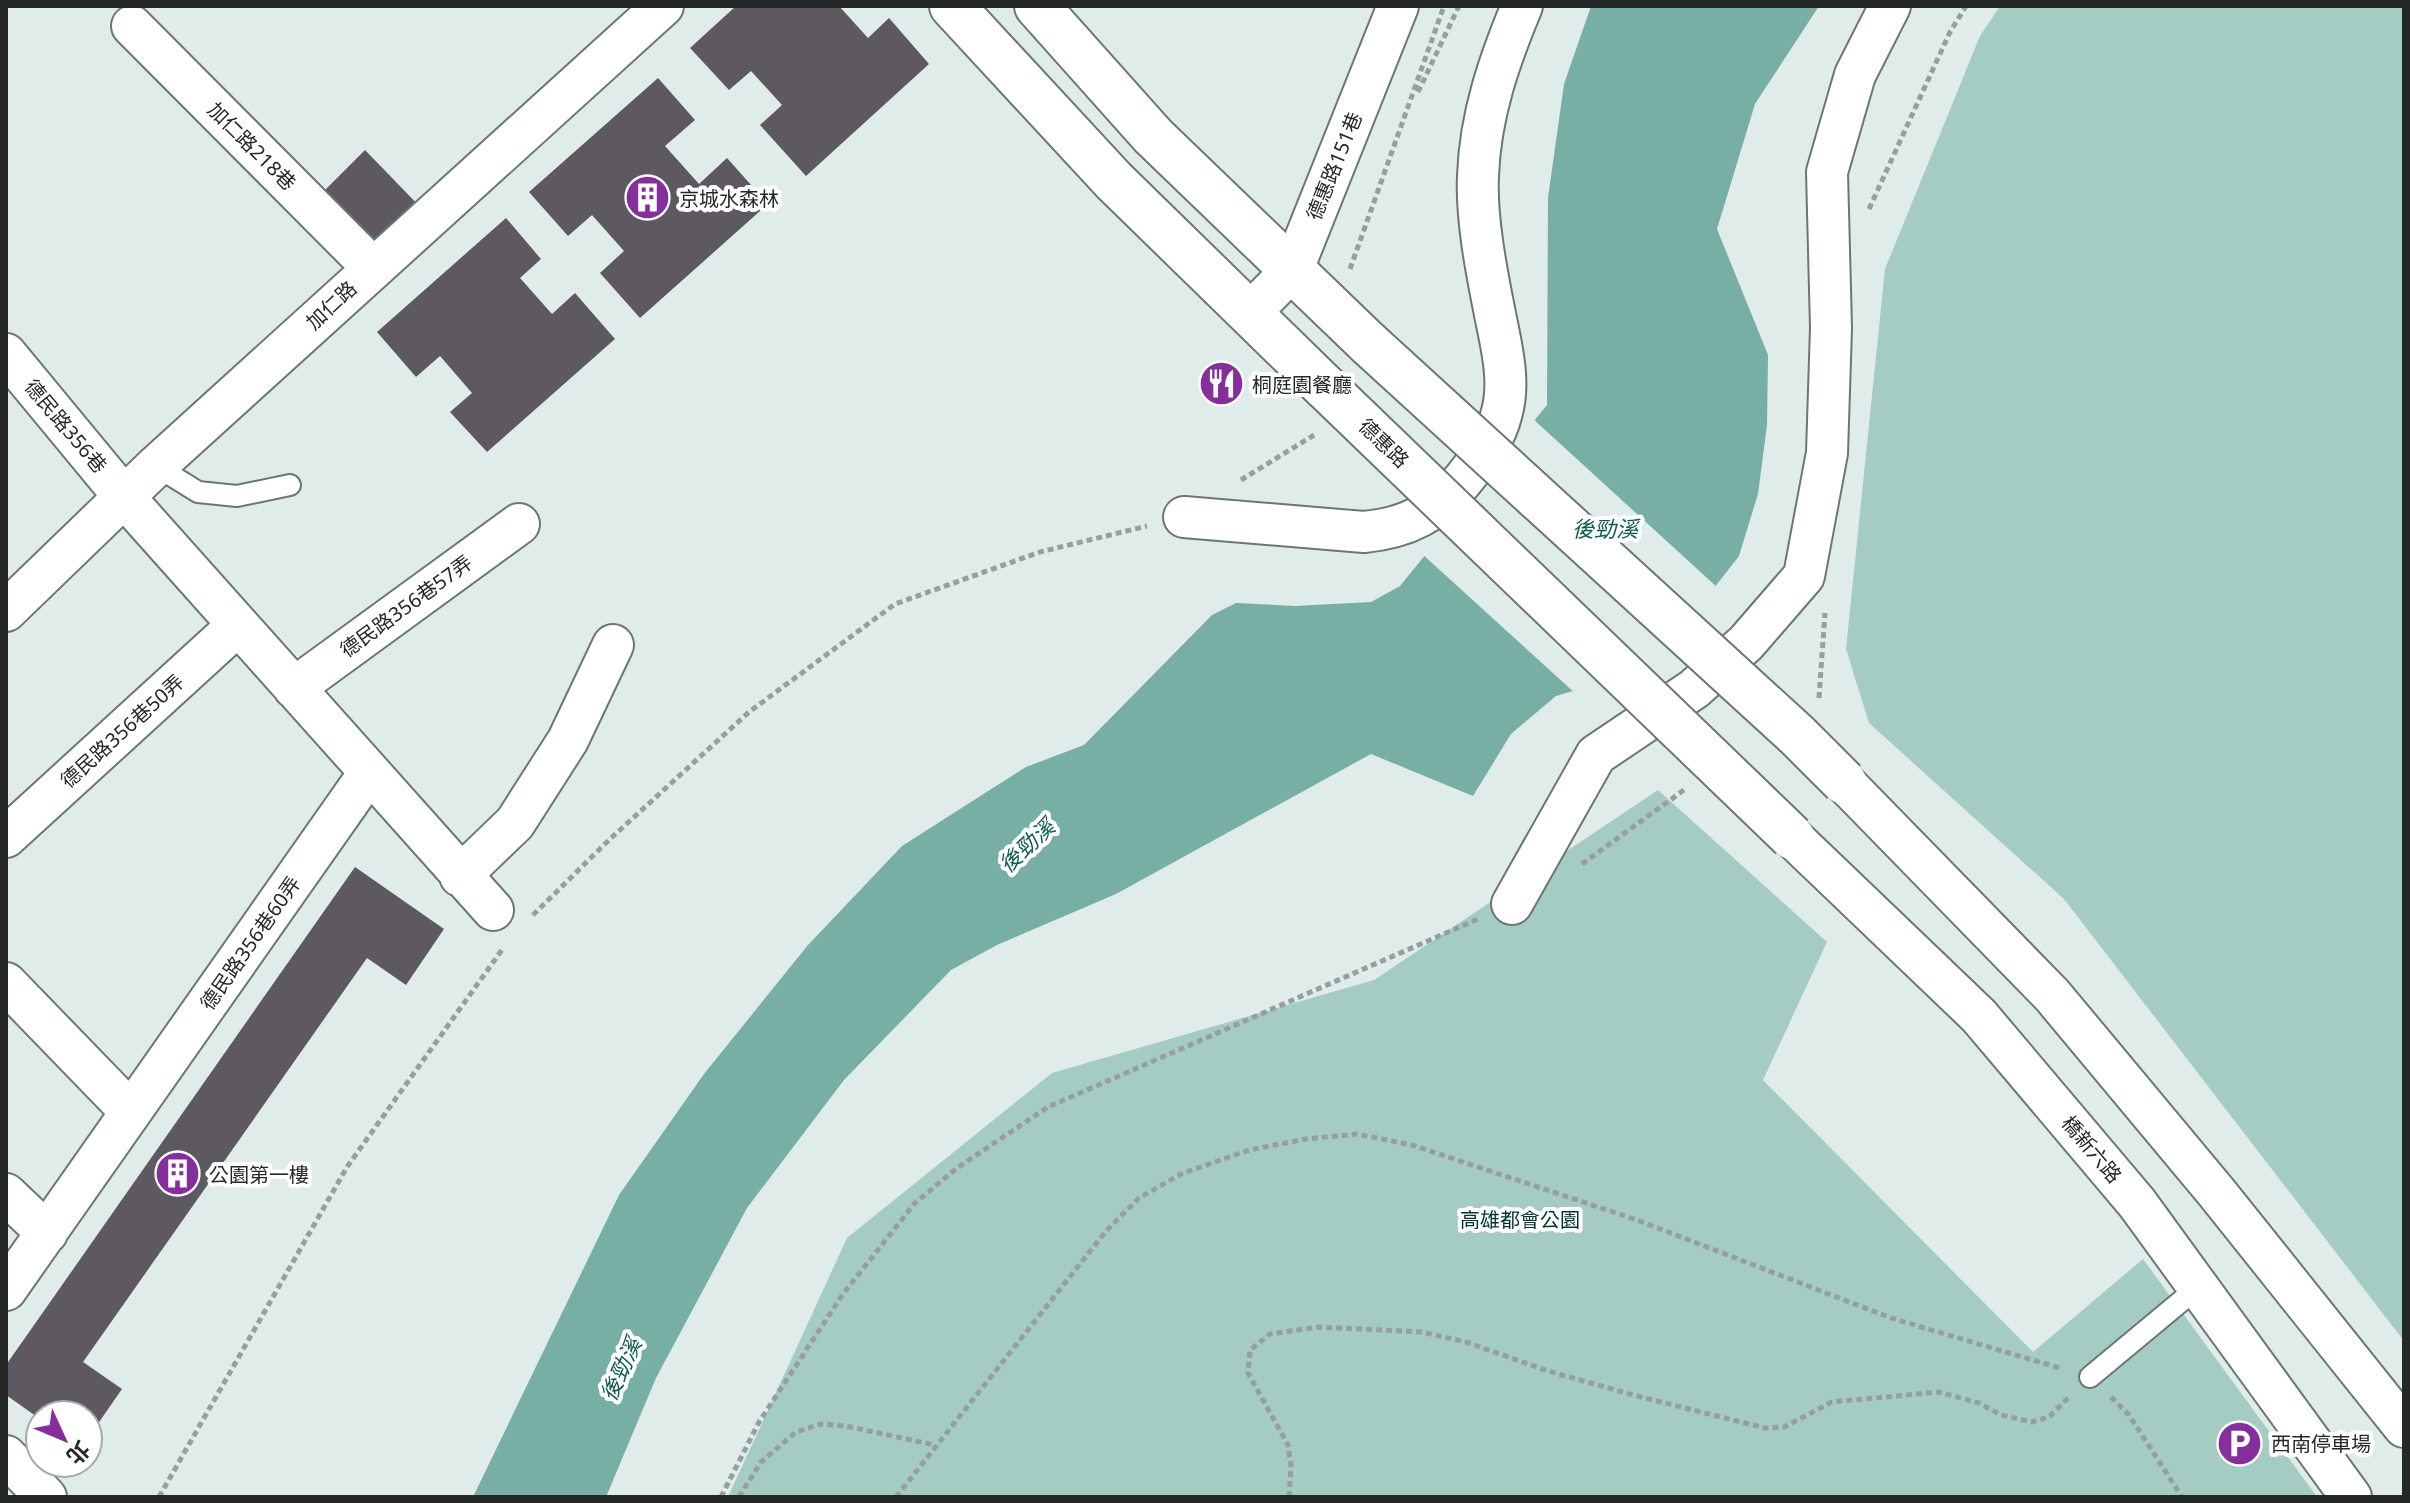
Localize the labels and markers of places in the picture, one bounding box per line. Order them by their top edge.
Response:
building icon: 京城水森林 [624,174,672,222]
place label: 京城水森林 [679,185,779,212]
restaurant icon: 桐庭園餐廳 [1197,360,1245,408]
place label: 桐庭園餐廳 [1252,371,1352,398]
building icon: 公園第一樓 [154,1150,202,1198]
place label: 公園第一樓 [209,1161,309,1188]
parking icon: 西南停車場 [2216,1419,2264,1467]
place label: 西南停車場 [2271,1430,2371,1457]

